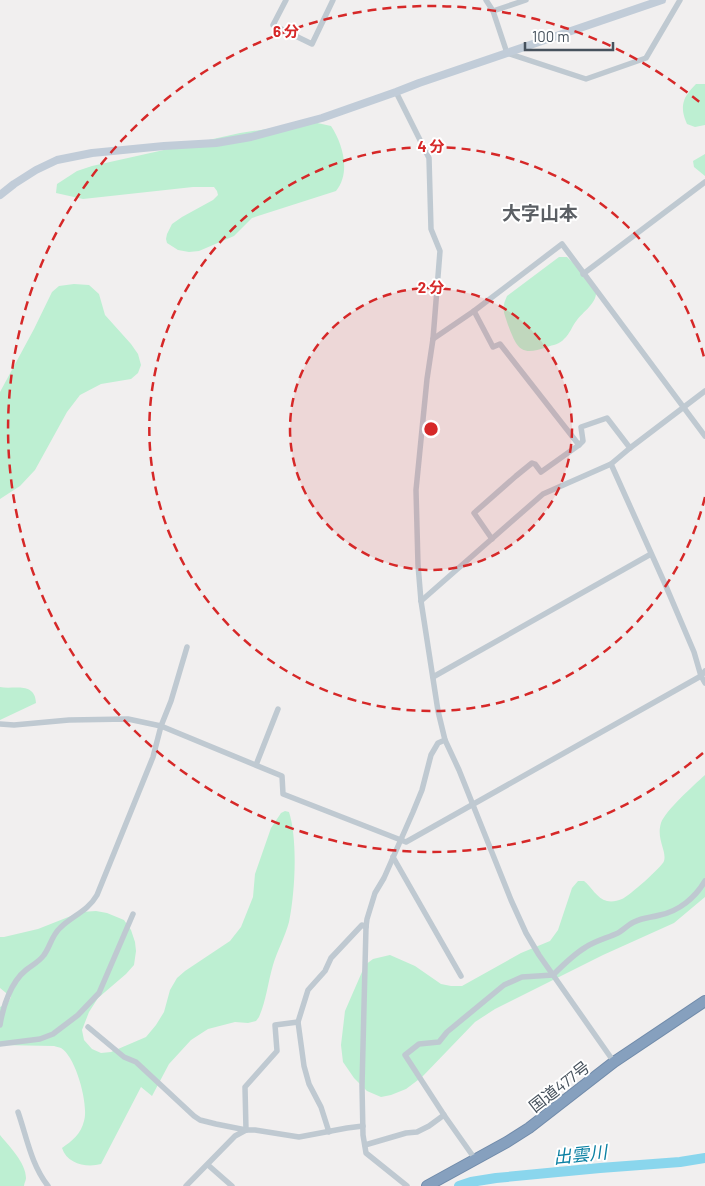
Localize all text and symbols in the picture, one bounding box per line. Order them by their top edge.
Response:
scale bar [525,20,612,52]
text: 6 分 [273,22,299,40]
text: 100 m [532,27,570,45]
text: 4 分 [417,137,445,155]
district label: 大字山本 [502,201,578,224]
text: 2 分 [418,278,444,296]
centre of rings [422,420,440,438]
street label: 国道477号 [525,1057,593,1115]
water label: 出雲川 [552,1140,610,1168]

